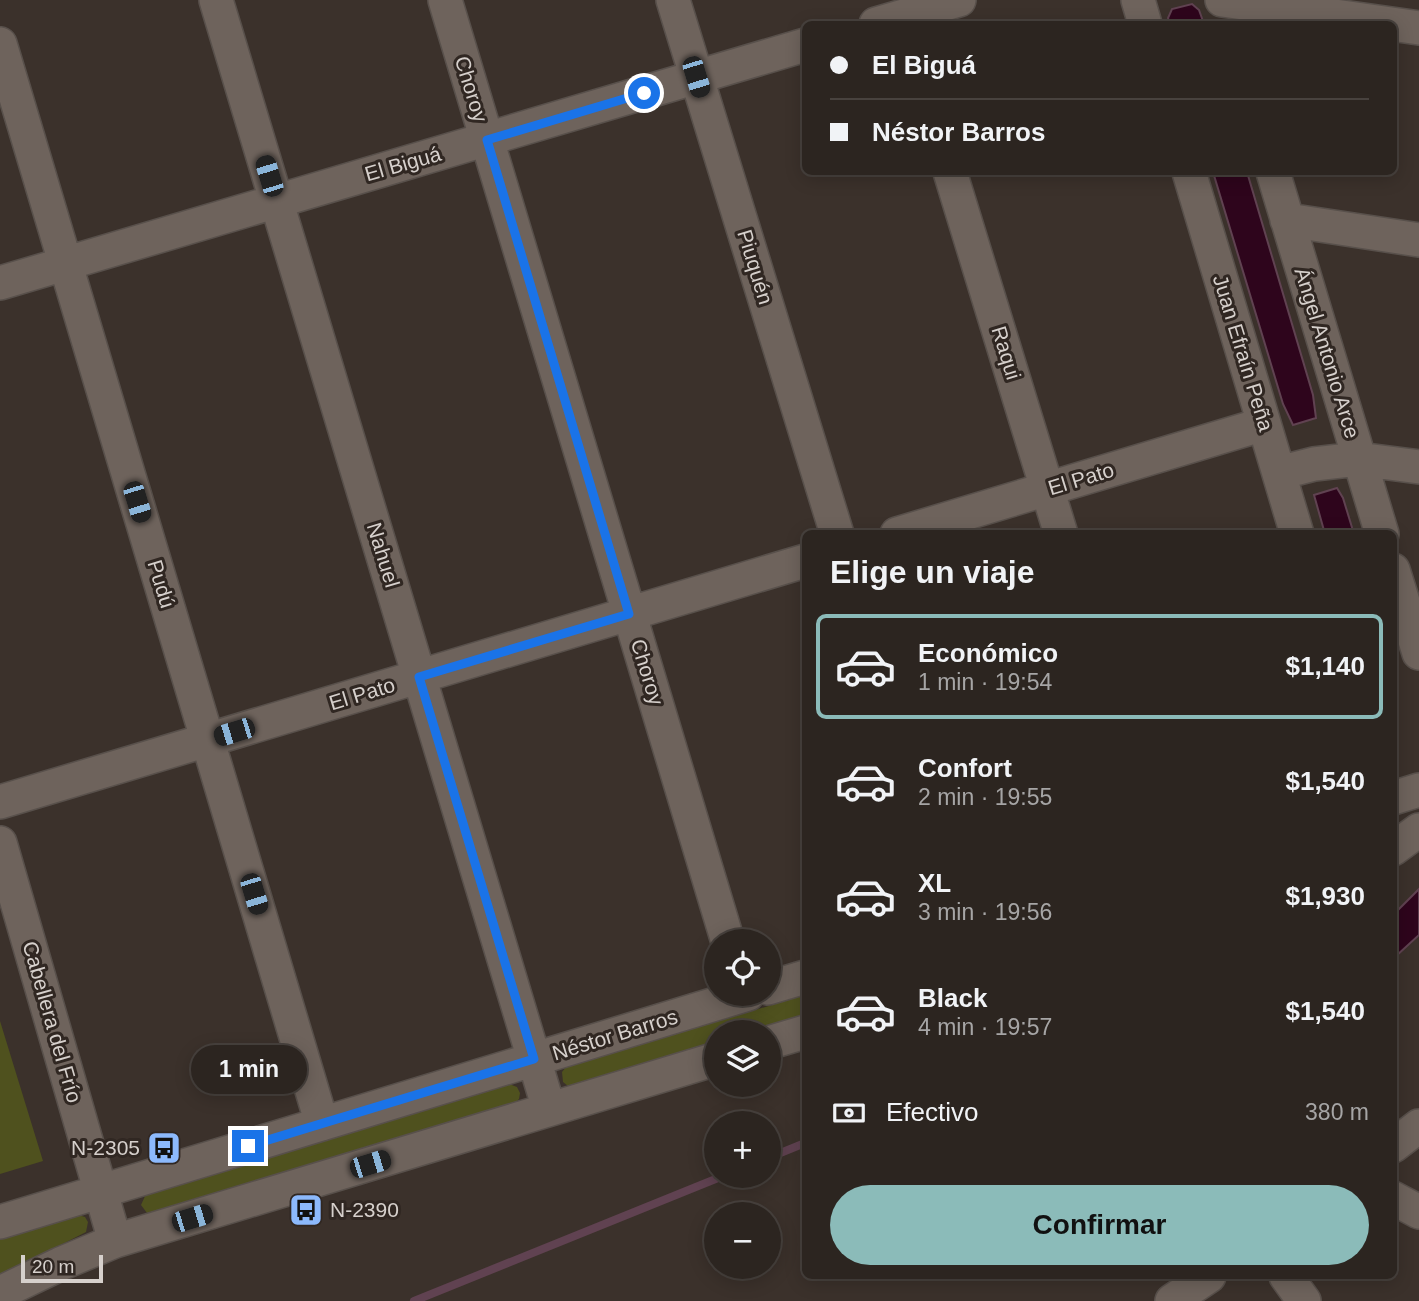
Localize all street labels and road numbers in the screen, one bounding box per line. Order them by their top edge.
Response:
street label: Choroy [451,53,493,125]
street label: El Biguá [362,142,444,185]
street label: Piuquén [733,227,778,307]
street label: Ángel Antonio Arce [1291,265,1364,441]
street label: Juan Efraín Peña [1209,272,1278,434]
street label: Raqui [987,323,1025,382]
street label: El Pato [1045,458,1117,499]
street label: Nahuel [363,520,404,590]
street label: Pudú [143,557,180,611]
street label: Choroy [627,636,669,708]
street label: El Pato [326,673,398,714]
street label: Cabellera del Frío [18,938,87,1105]
street label: Néstor Barros [550,1005,680,1064]

